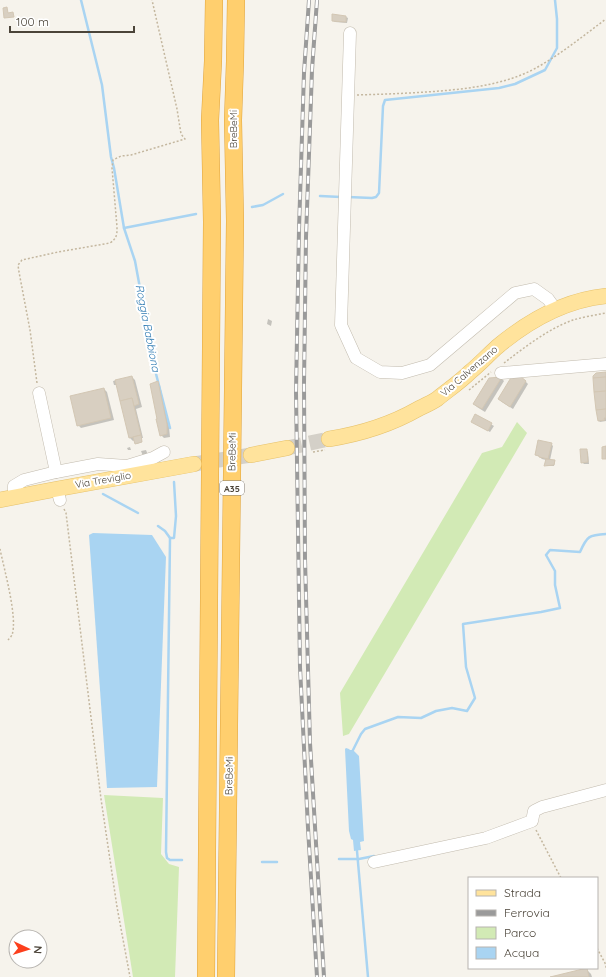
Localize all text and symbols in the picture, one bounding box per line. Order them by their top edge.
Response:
scale bar [10,8,134,34]
text: 100 m [16,14,49,29]
street label: BreBeMi [227,110,240,148]
water label: Roggia Babbiona [133,283,164,374]
street label: Via Calvenzano [438,343,500,399]
street label: BreBeMi [225,433,239,471]
street label: Via Treviglio [74,469,132,491]
road number: A35 [220,481,244,495]
street label: BreBeMi [222,757,236,795]
legend [468,877,598,969]
text: Strada [504,885,541,900]
text: Ferrovia [504,905,550,920]
text: Parco [504,925,536,940]
north arrow [8,929,48,969]
text: N [31,945,45,954]
text: Acqua [504,945,539,960]

